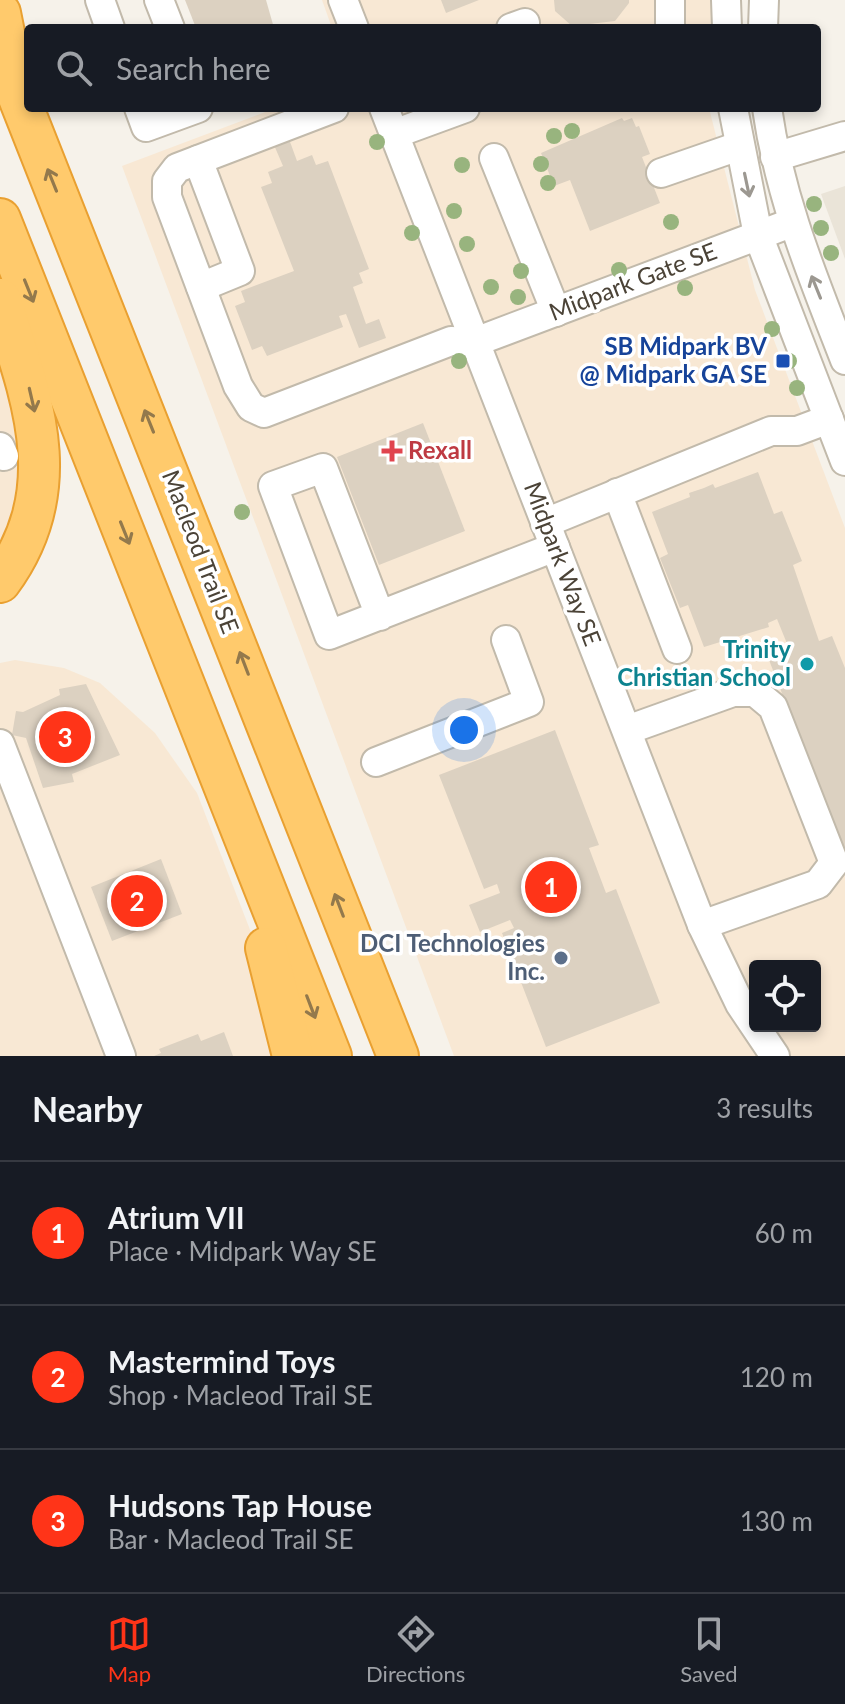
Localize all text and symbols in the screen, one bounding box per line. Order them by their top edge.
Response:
search box [24,24,821,112]
icon: search [52,46,96,90]
text: Search here [116,50,271,86]
one-way arrow [44,168,59,193]
one-way arrow [740,171,755,197]
street label: Midpark Gate SE [545,235,720,326]
one-way arrow [808,275,823,300]
one-way arrow [23,278,37,303]
place label: SB Midpark BV @ Midpark GA SE [579,331,767,388]
marker: SB Midpark BV @ Midpark GA SE [774,352,792,370]
one-way arrow [25,386,40,412]
one-way arrow [140,409,155,434]
place label: Rexall [408,435,472,464]
marker: Rexall [383,442,401,460]
street label: Macleod Trail SE [157,466,246,637]
street label: Midpark Way SE [519,477,608,650]
one-way arrow [118,520,133,545]
place label: Trinity Christian School [617,634,791,691]
one-way arrow [236,651,250,676]
marker: Trinity Christian School [798,655,816,673]
pin: 3 [39,707,91,767]
your location [444,710,484,750]
pin: 1 [525,857,577,917]
pin: 2 [111,871,163,931]
one-way arrow [331,893,345,918]
place label: DCI Technologies Inc. [360,928,545,985]
marker: DCI Technologies Inc. [552,949,570,967]
map controls [749,960,821,1032]
button: locate [749,960,821,1032]
one-way arrow [305,994,319,1019]
text: Nearby [32,1088,143,1129]
text: 3 results [716,1092,813,1124]
text: Atrium VII [108,1199,245,1235]
text: 1 [50,1217,66,1249]
text: 60 m [755,1217,813,1249]
text: Place · Midpark Way SE [108,1235,376,1267]
text: Mastermind Toys [108,1343,335,1379]
text: 2 [50,1361,66,1393]
text: 120 m [740,1361,813,1393]
text: Shop · Macleod Trail SE [108,1379,373,1411]
text: Hudsons Tap House [108,1487,372,1523]
text: 3 [50,1505,66,1537]
text: 130 m [740,1505,813,1537]
text: Bar · Macleod Trail SE [108,1523,353,1555]
tab: Map [107,1612,151,1687]
tab: Directions [366,1612,465,1687]
tab: Saved [680,1612,738,1687]

